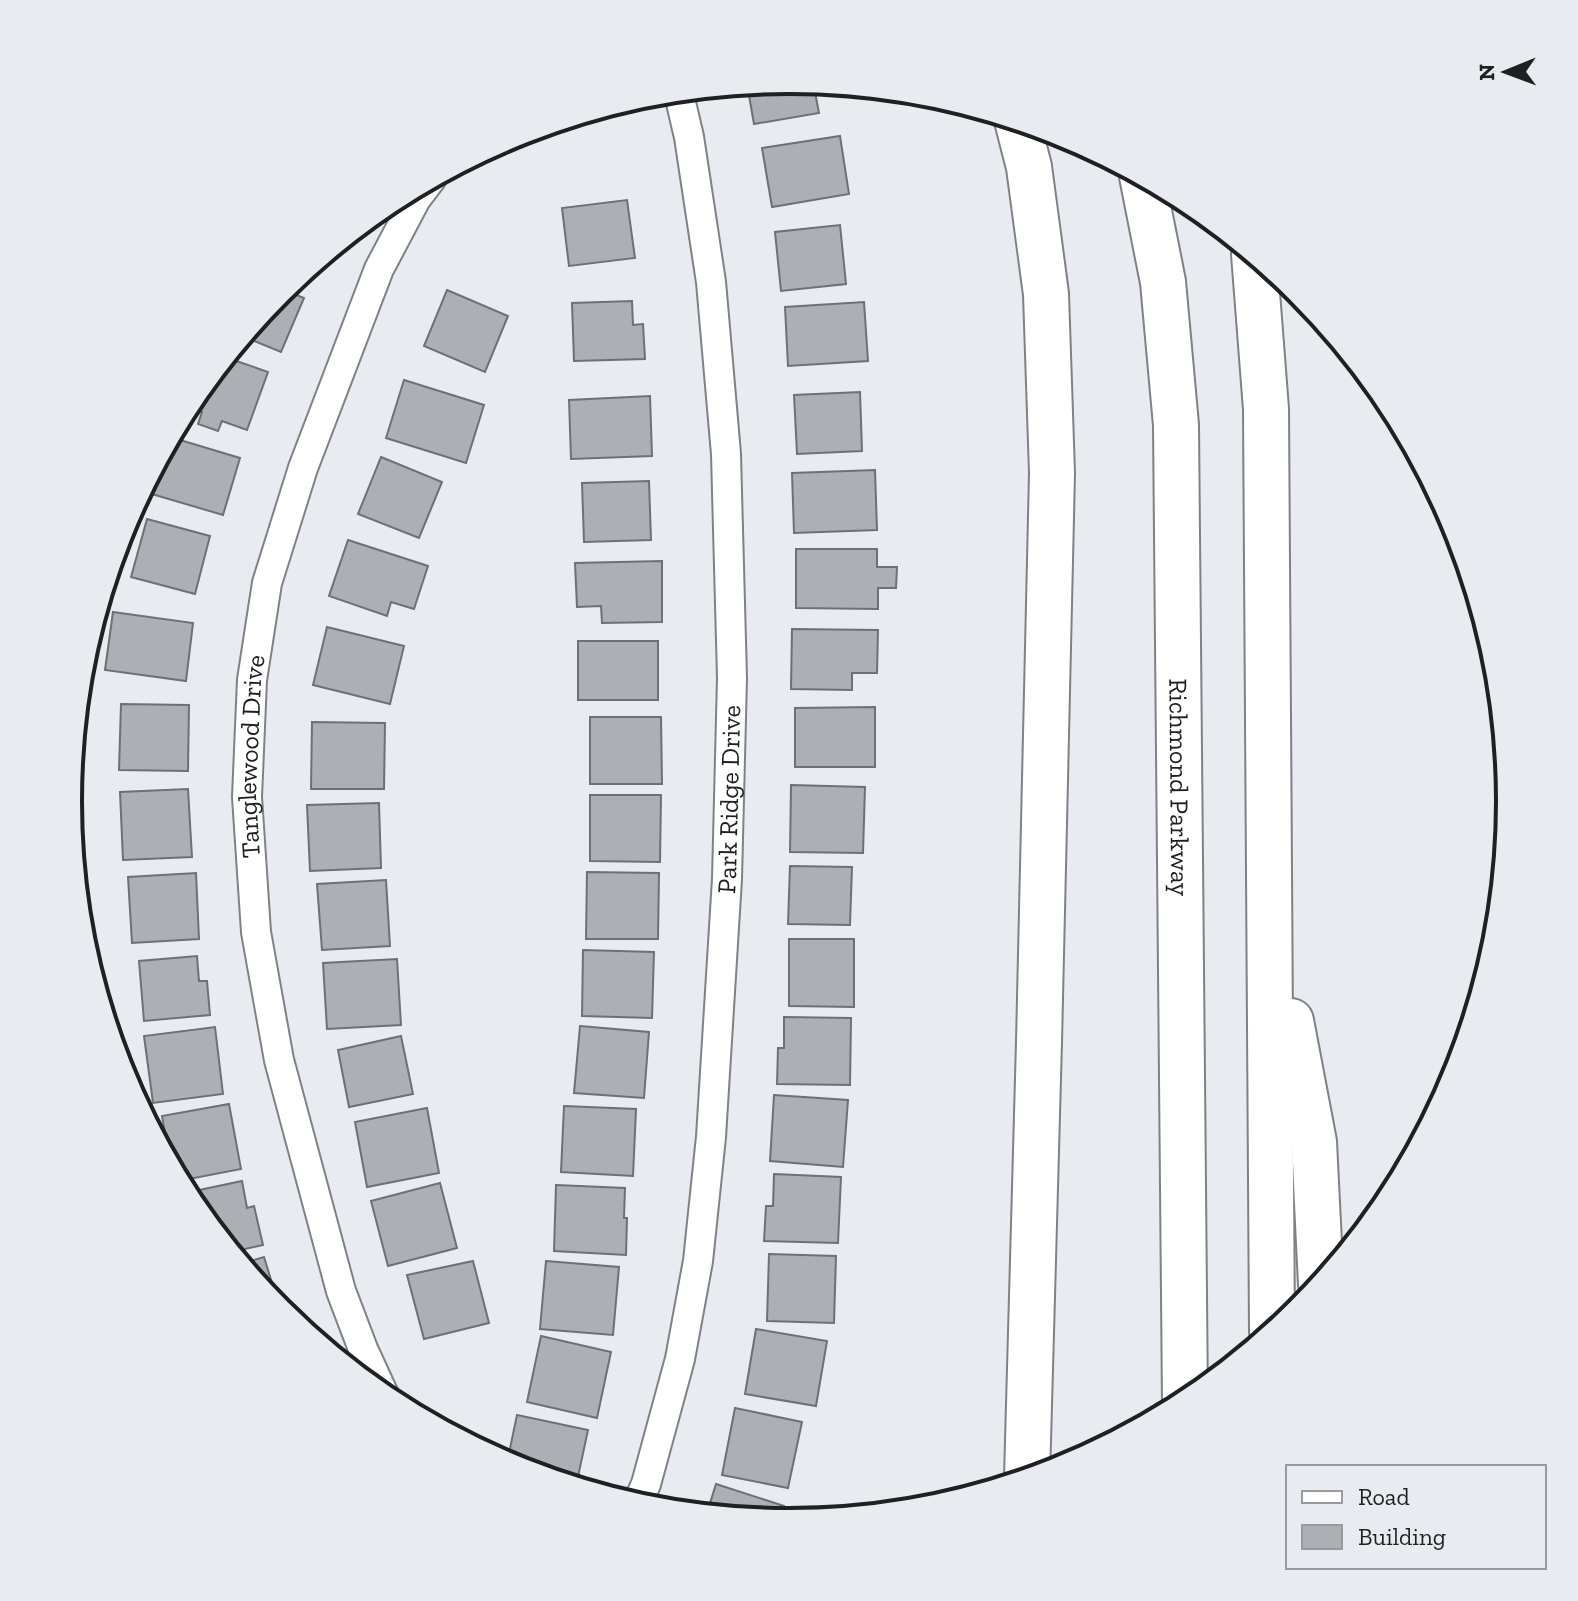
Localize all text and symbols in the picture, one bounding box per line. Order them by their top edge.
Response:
north arrow [1466,32,1546,112]
text: N [1473,63,1500,81]
street label: Tanglewood Drive [231,652,272,859]
street label: Richmond Parkway [1162,678,1196,897]
street label: Park Ridge Drive [710,705,747,895]
legend [1286,1465,1546,1569]
text: Road [1358,1482,1410,1511]
text: Building [1358,1522,1446,1551]

